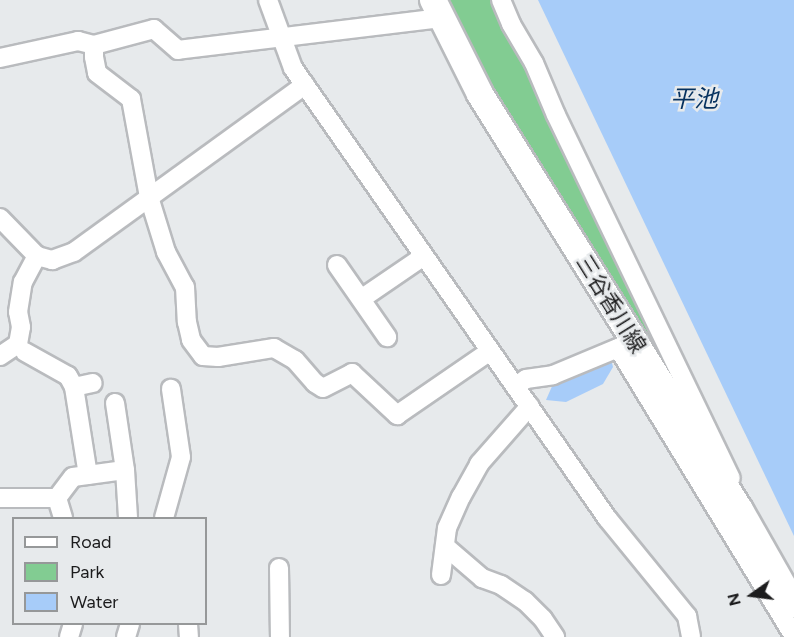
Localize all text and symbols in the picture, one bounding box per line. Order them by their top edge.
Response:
water label: 平池 [670,85,718,113]
street label: 三谷香川線 [571,250,651,358]
legend [12,517,207,625]
text: Road [70,531,111,553]
text: Park [70,561,104,583]
north arrow [722,565,782,625]
text: Water [70,591,118,613]
text: N [723,591,745,608]

